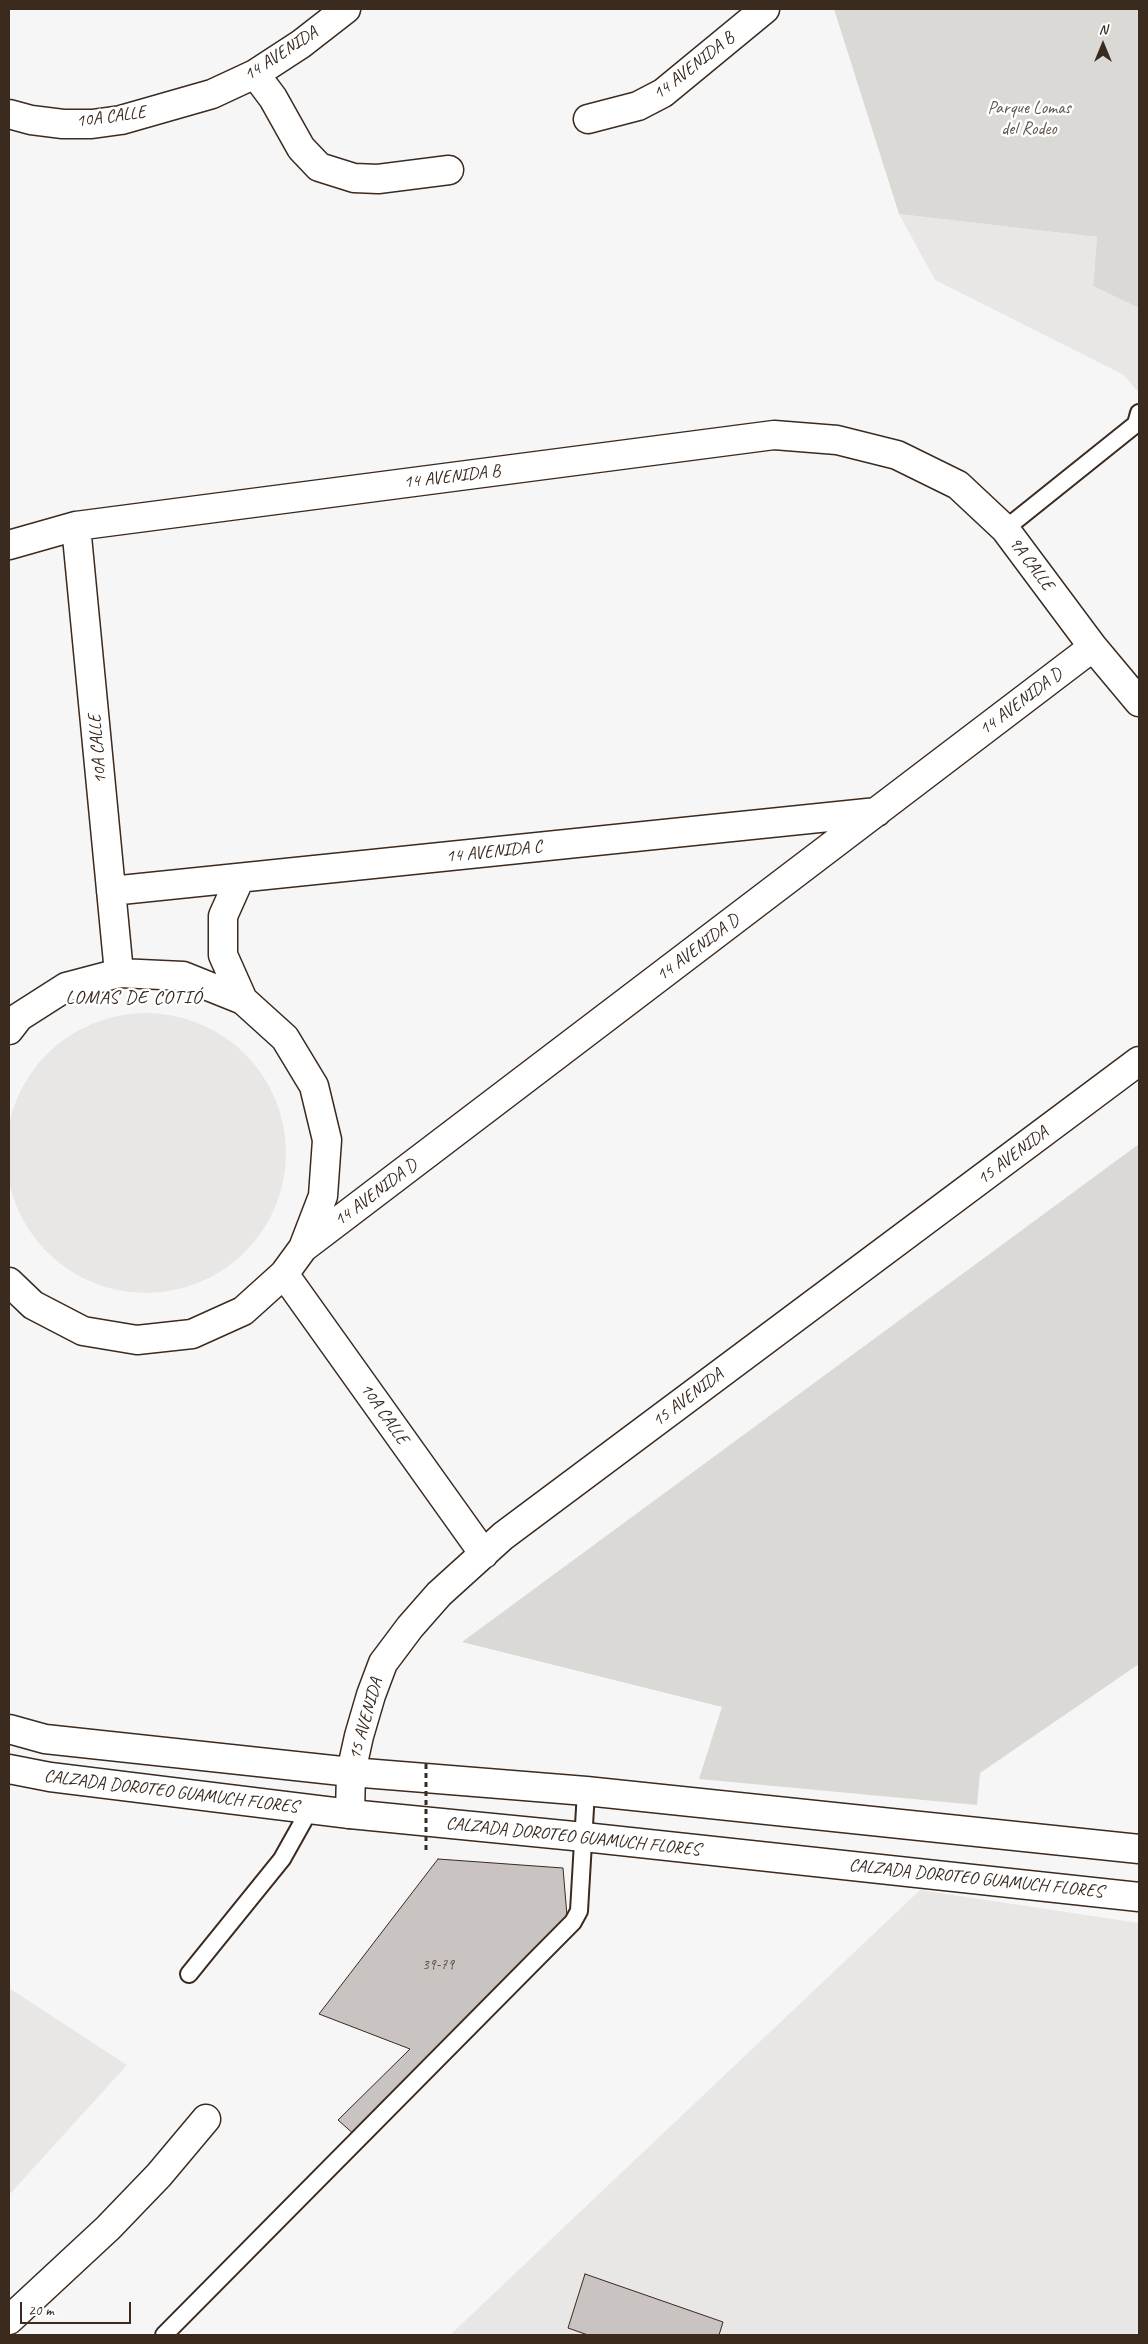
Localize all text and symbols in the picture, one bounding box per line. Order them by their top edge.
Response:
north arrow [1078,20,1128,70]
text: N [1099,21,1107,38]
street label: 14 AVENIDA [240,22,322,86]
street label: 14 AVENIDA B [649,28,739,104]
park label: Parque Lomas del Rodeo [987,97,1071,140]
street label: 10A CALLE [75,101,147,133]
street label: 14 AVENIDA B [402,460,502,494]
street label: 9A CALLE [1004,533,1058,595]
street label: 14 AVENIDA D [975,664,1067,740]
street label: 10A CALLE [84,713,112,785]
street label: 14 AVENIDA C [445,836,543,868]
street label: 14 AVENIDA D [652,910,744,986]
district label: LOMAS DE COTIÓ [64,987,204,1009]
street label: 15 AVENIDA [973,1122,1053,1190]
street label: 14 AVENIDA D [330,1155,422,1231]
street label: 15 AVENIDA [648,1364,728,1432]
street label: 10A CALLE [355,1379,413,1449]
street label: 15 AVENIDA [344,1676,388,1762]
street label: CALZADA DOROTEO GUAMUCH FLORES [43,1766,299,1818]
street label: CALZADA DOROTEO GUAMUCH FLORES [445,1813,701,1861]
street label: CALZADA DOROTEO GUAMUCH FLORES [848,1855,1104,1903]
house number: 39-79 [422,1956,454,1974]
scale bar [22,2292,134,2324]
text: 20 m [28,2301,54,2320]

